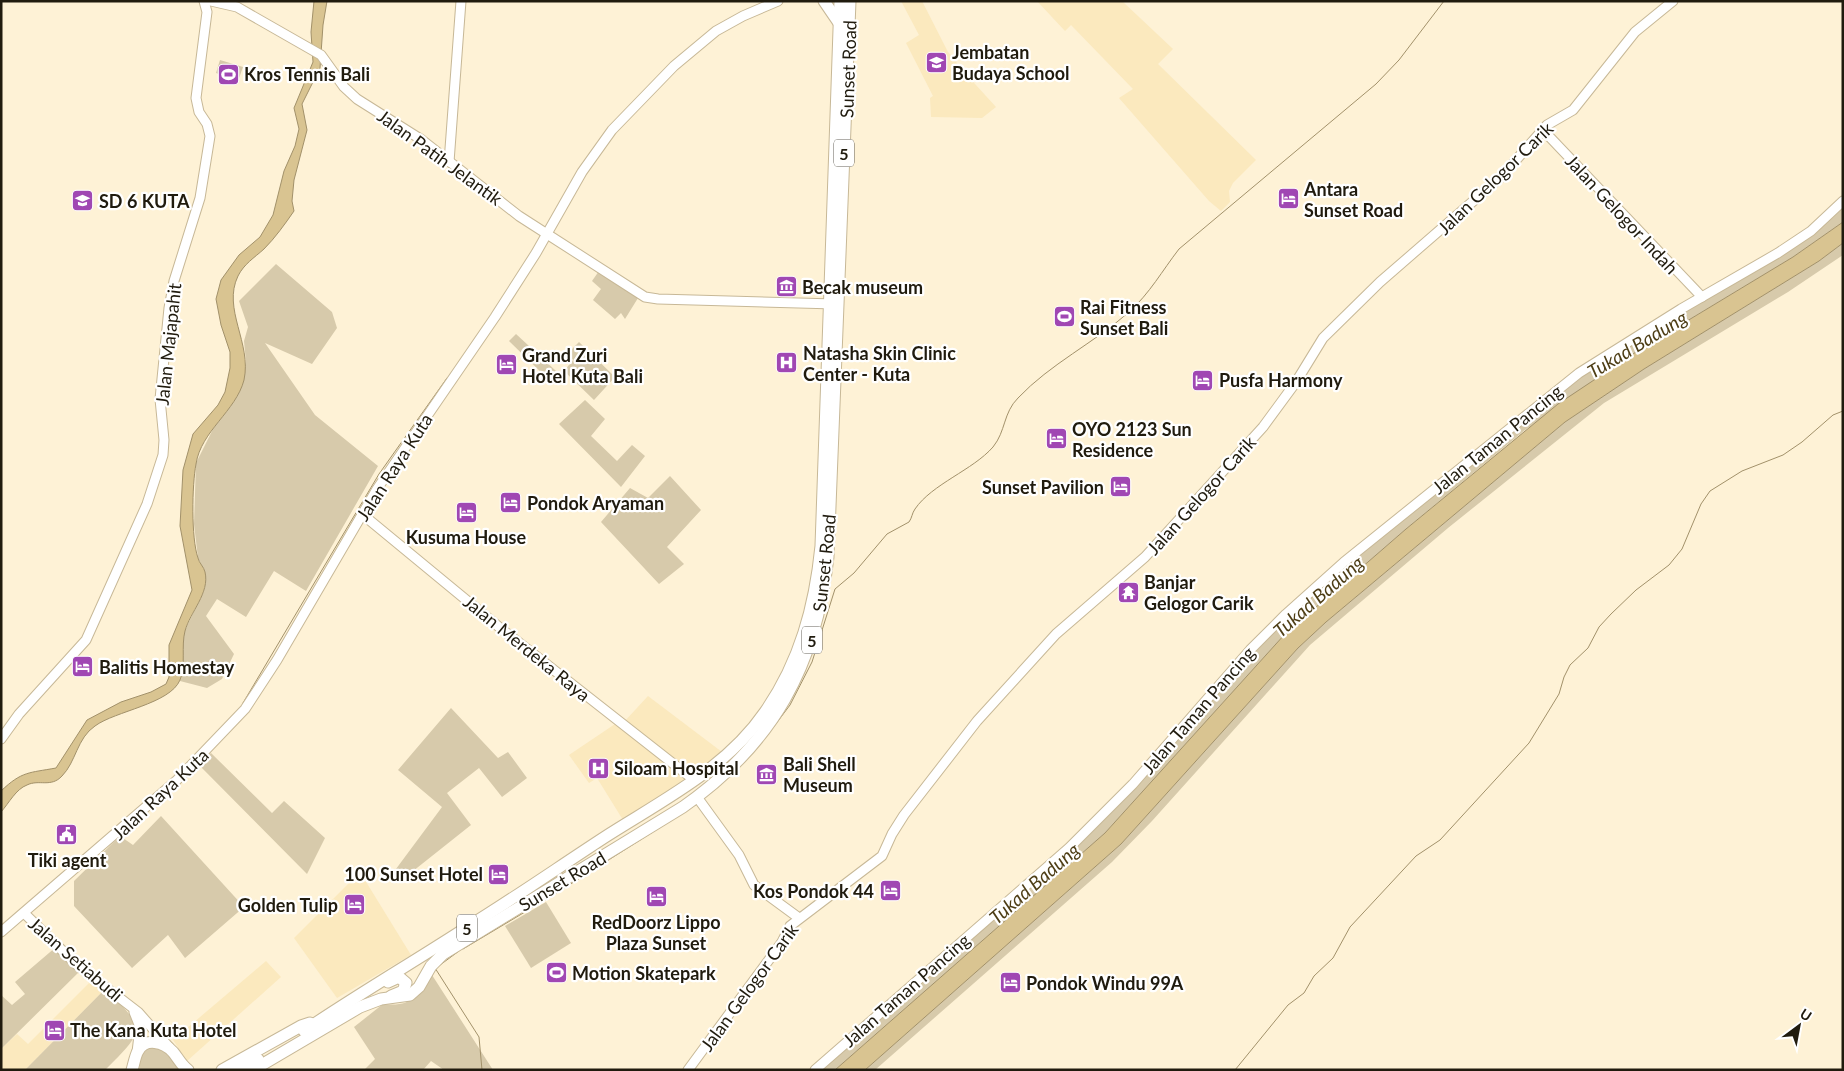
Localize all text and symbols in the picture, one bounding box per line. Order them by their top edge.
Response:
street label: Sunset Road [835,20,861,118]
place label: Jembatan Budaya School [952,41,1070,84]
school or university icon: Jembatan Budaya School [924,50,948,74]
sports icon: Kros Tennis Bali [216,62,240,86]
place label: Kros Tennis Bali [244,63,370,85]
street label: Jalan Patih Jelantik [373,104,507,210]
street label: Jalan Gelogor Carik [1433,117,1558,239]
road number: 5 [834,140,854,167]
street label: Jalan Gelogor Indah [1561,150,1683,278]
place label: Antara Sunset Road [1303,178,1403,221]
hotel icon: Antara Sunset Road [1276,187,1300,211]
school or university icon: SD 6 KUTA [71,189,95,213]
place label: SD 6 KUTA [99,190,190,212]
museum icon: Becak museum [774,275,798,299]
place label: Becak museum [802,276,923,298]
street label: Jalan Majapahit [151,281,185,406]
place label: Rai Fitness Sunset Bali [1080,296,1168,339]
sports icon: Rai Fitness Sunset Bali [1052,305,1076,329]
water label: Tukad Badung [1583,305,1692,383]
place label: Natasha Skin Clinic Center - Kuta [803,342,956,385]
place label: Grand Zuri Hotel Kuta Bali [522,344,643,387]
hospital icon: Natasha Skin Clinic Center - Kuta [775,351,799,375]
hotel icon: Grand Zuri Hotel Kuta Bali [494,353,518,377]
hotel icon: Pusfa Harmony [1191,368,1215,392]
place label: Pusfa Harmony [1219,369,1343,391]
street label: Jalan Taman Pancing [1427,380,1567,498]
street label: Jalan Raya Kuta [351,409,437,525]
place label: OYO 2123 Sun Residence [1072,418,1192,461]
hotel icon: OYO 2123 Sun Residence [1044,427,1068,451]
street label: Jalan Gelogor Carik [1142,430,1261,559]
hotel icon: Sunset Pavilion [1108,475,1132,499]
place label: Sunset Pavilion [982,476,1104,498]
hotel icon: Pondok Aryaman [499,491,523,515]
place label: Pondok Aryaman [527,492,664,514]
hotel icon: Kusuma House [454,500,478,524]
street label: Sunset Road [808,513,840,613]
place label: Kusuma House [406,526,527,548]
water label: Tukad Badung [1268,550,1368,641]
place label: Banjar Gelogor Carik [1144,571,1254,614]
temple icon: Banjar Gelogor Carik [1116,580,1140,604]
street label: Jalan Merdeka Raya [459,590,595,706]
road number: 5 [802,626,822,654]
street label: Jalan Taman Pancing [1137,642,1259,778]
hotel icon: Balitis Homestay [71,655,95,679]
place label: Balitis Homestay [99,656,235,678]
street label: Jalan Raya Kuta [107,744,213,844]
place label: Bali Shell Museum [783,753,856,796]
hospital icon: Siloam Hospital [586,756,610,780]
place label: Siloam Hospital [614,757,739,779]
museum icon: Bali Shell Museum [755,762,779,786]
public building icon: Tiki agent [55,823,79,847]
water label: Tukad Badung [984,837,1084,928]
street label: Sunset Road [514,846,610,916]
place label: Tiki agent [28,849,107,871]
hotel icon: 100 Sunset Hotel [487,862,511,886]
place label: 100 Sunset Hotel [344,863,483,885]
hotel icon: Kos Pondok 44 [878,879,902,903]
place label: Kos Pondok 44 [753,880,874,902]
hotel icon: RedDoorz Lippo Plaza Sunset [644,885,668,909]
hotel icon: Golden Tulip [342,893,366,917]
place label: Golden Tulip [238,894,338,916]
place label: RedDoorz Lippo Plaza Sunset [592,911,721,954]
street label: Jalan Setiabudi [24,912,128,1006]
road number: 5 [457,914,477,941]
street label: Jalan Gelogor Carik [695,918,803,1055]
street label: Jalan Taman Pancing [838,929,974,1051]
sports icon: Motion Skatepark [544,961,568,985]
place label: Motion Skatepark [572,962,716,984]
hotel icon: Pondok Windu 99A [998,971,1022,995]
place label: Pondok Windu 99A [1026,972,1184,994]
north arrow [1774,1001,1824,1051]
text: U [1797,1005,1815,1025]
hotel icon: The Kana Kuta Hotel [42,1018,66,1042]
place label: The Kana Kuta Hotel [70,1019,237,1041]

